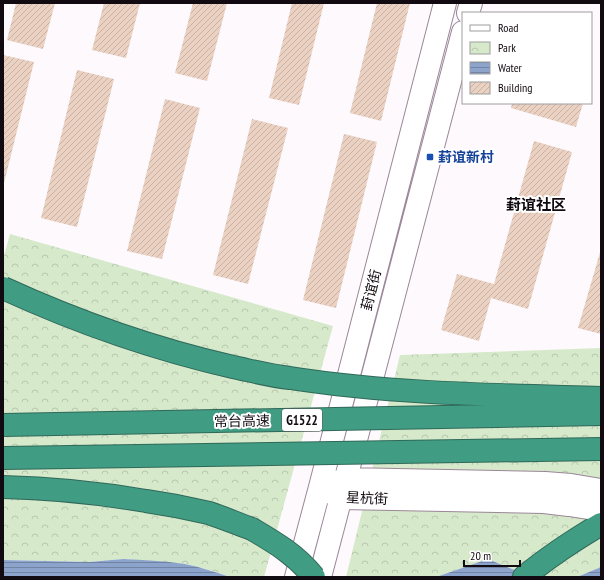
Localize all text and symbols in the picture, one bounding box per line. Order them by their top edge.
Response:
legend [462,12,592,104]
text: Road [498,20,518,35]
text: Park [498,40,516,55]
text: Water [498,60,523,75]
text: Building [498,80,533,95]
place label: 葑谊新村 [438,148,494,166]
marker: 葑谊新村 [425,152,435,162]
district label: 葑谊社区 [506,195,566,214]
street label: 葑谊街 [357,267,385,313]
road number: G1522 [282,409,322,431]
street label: 常台高速 [214,412,270,430]
street label: 星杭街 [346,488,388,508]
scale bar [464,542,520,568]
text: 20 m [470,548,491,563]

